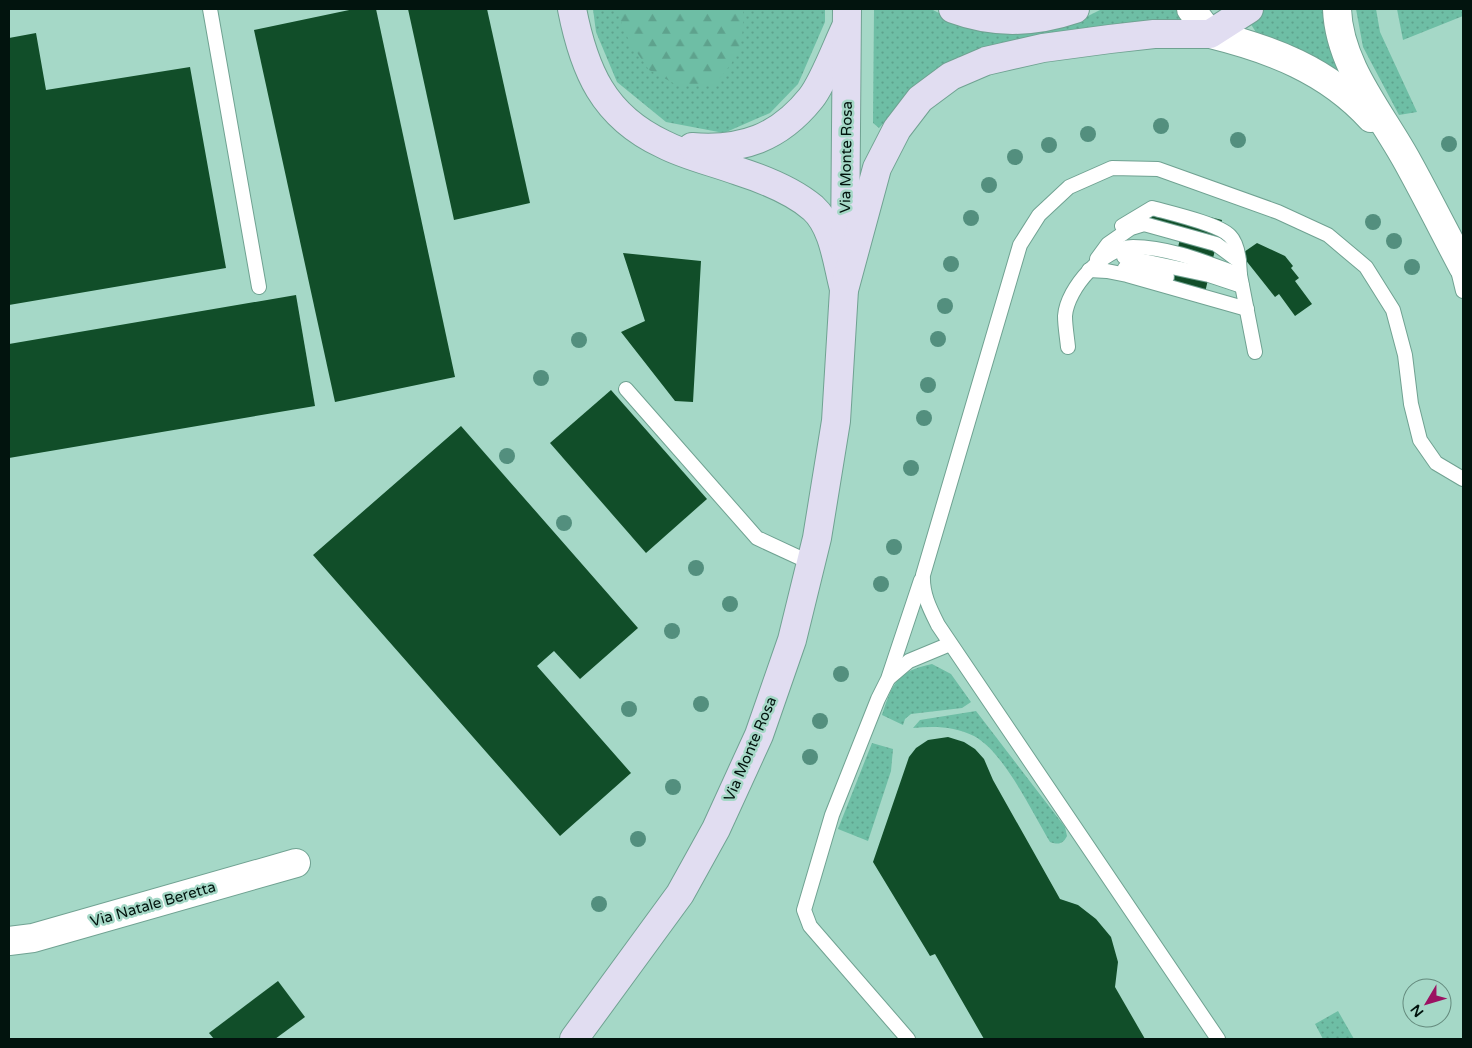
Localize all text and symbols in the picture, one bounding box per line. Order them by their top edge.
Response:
street label: Via Monte Rosa [836,101,856,213]
street label: Via Monte Rosa [720,694,780,804]
street label: Via Natale Beretta [88,877,218,931]
north arrow [1402,978,1452,1028]
text: N [1407,1001,1427,1020]

